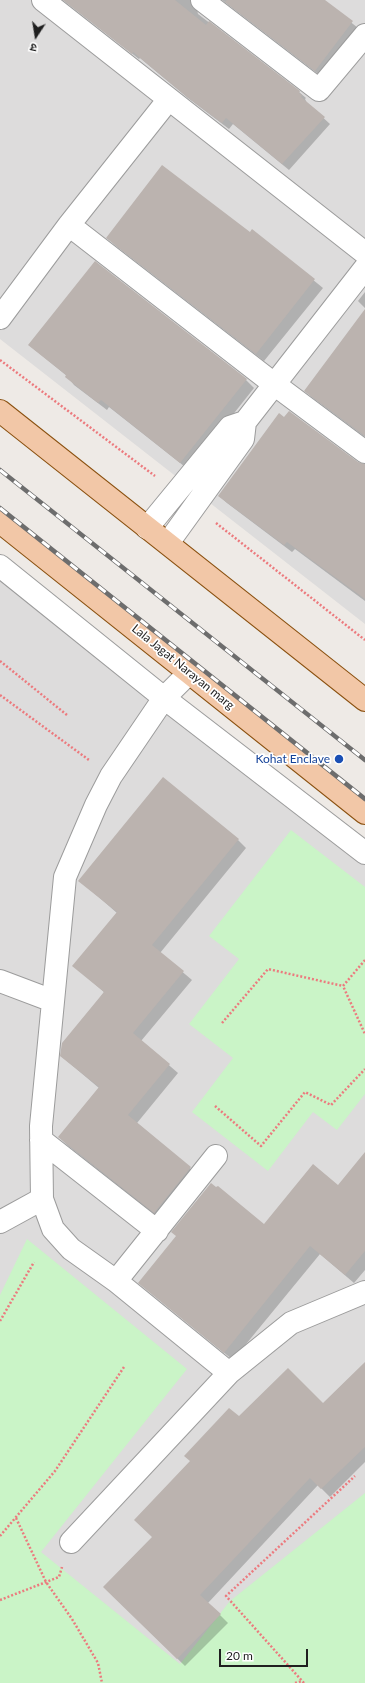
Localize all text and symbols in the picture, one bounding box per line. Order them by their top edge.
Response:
north arrow [16,16,56,56]
text: उ [29,41,38,55]
street label: Lala Jagat Narayan marg [129,621,237,713]
place label: Kohat Enclave [256,752,330,766]
marker: Kohat Enclave [333,753,345,765]
scale bar [221,1641,310,1667]
text: 20 m [226,1648,253,1663]

